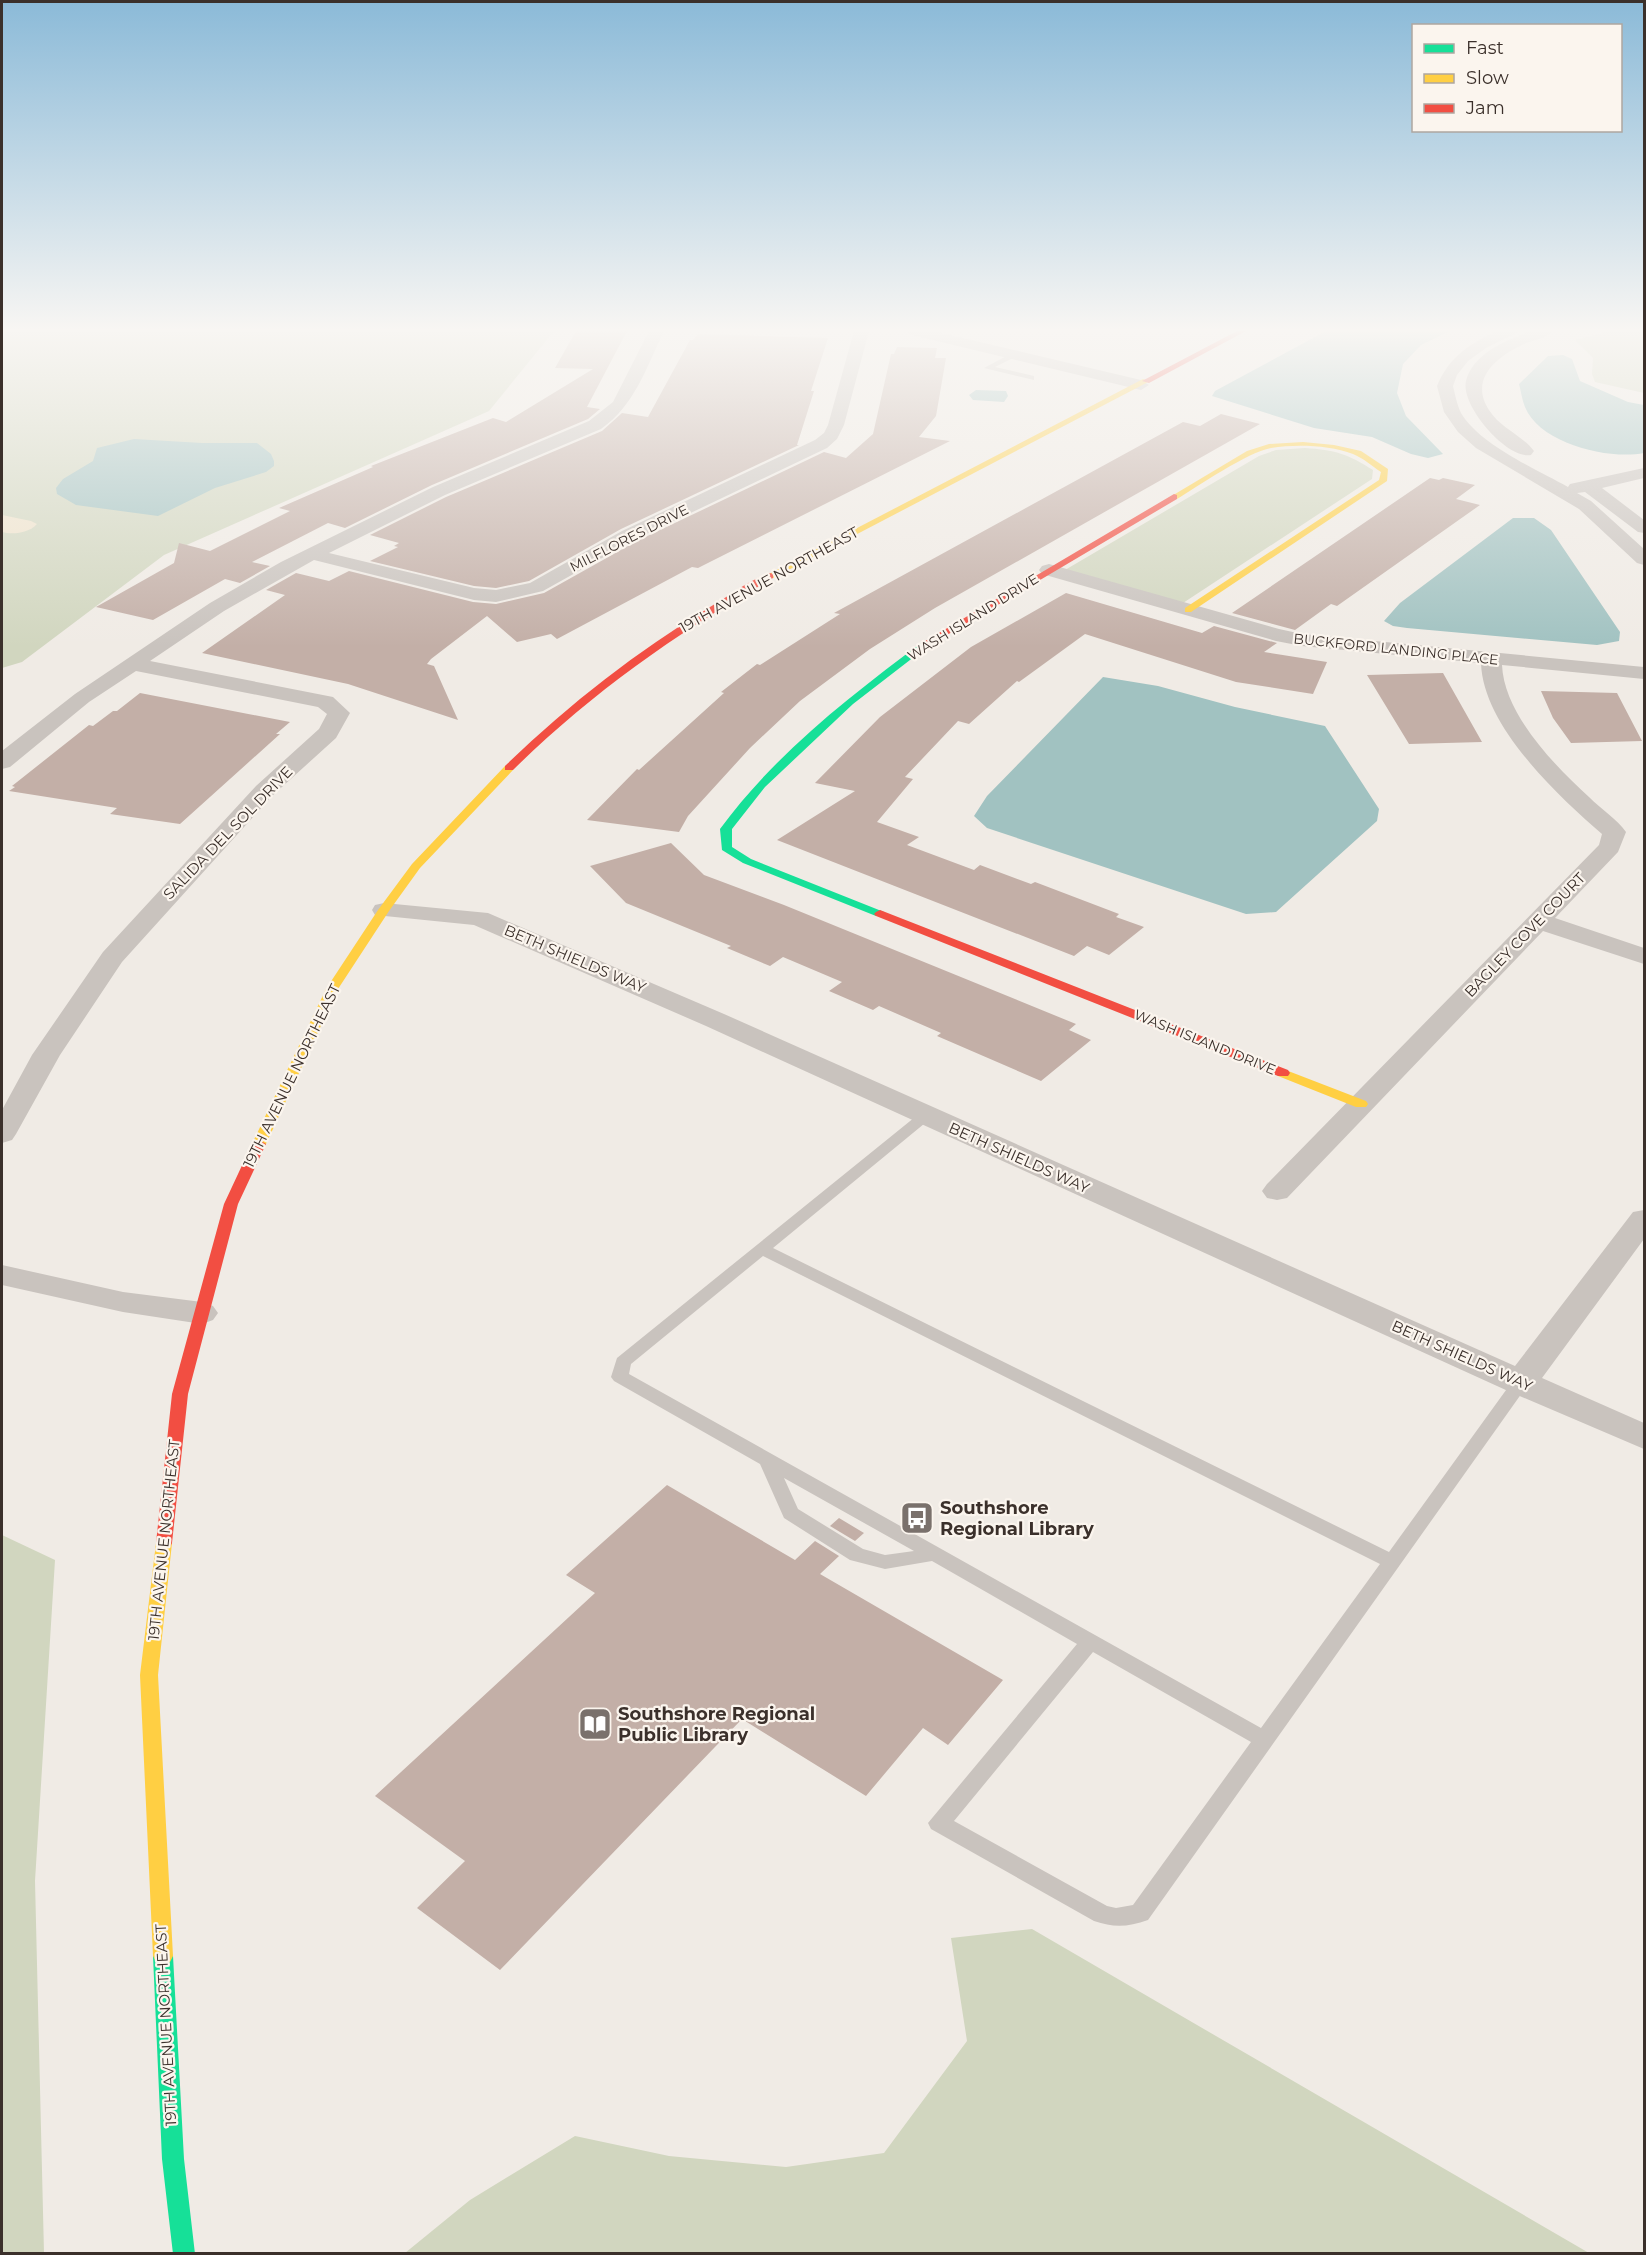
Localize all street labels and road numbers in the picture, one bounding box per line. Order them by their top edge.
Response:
street label: MILFLORES DRIVE [567,500,691,576]
street label: 19TH AVENUE NORTHEAST [676,522,862,637]
street label: WASH ISLAND DRIVE [904,569,1042,665]
street label: BUCKFORD LANDING PLACE [1293,629,1499,669]
street label: SALIDA DEL SOL DRIVE [159,762,296,903]
street label: BAGLEY COVE COURT [1460,868,1589,1001]
street label: BETH SHIELDS WAY [501,920,649,997]
street label: 19TH AVENUE NORTHEAST [239,980,345,1171]
street label: WASH ISLAND DRIVE [1132,1005,1278,1079]
street label: BETH SHIELDS WAY [946,1118,1093,1197]
street label: BETH SHIELDS WAY [1389,1316,1536,1395]
street label: 19TH AVENUE NORTHEAST [143,1438,184,1642]
street label: 19TH AVENUE NORTHEAST [151,1923,180,2127]

